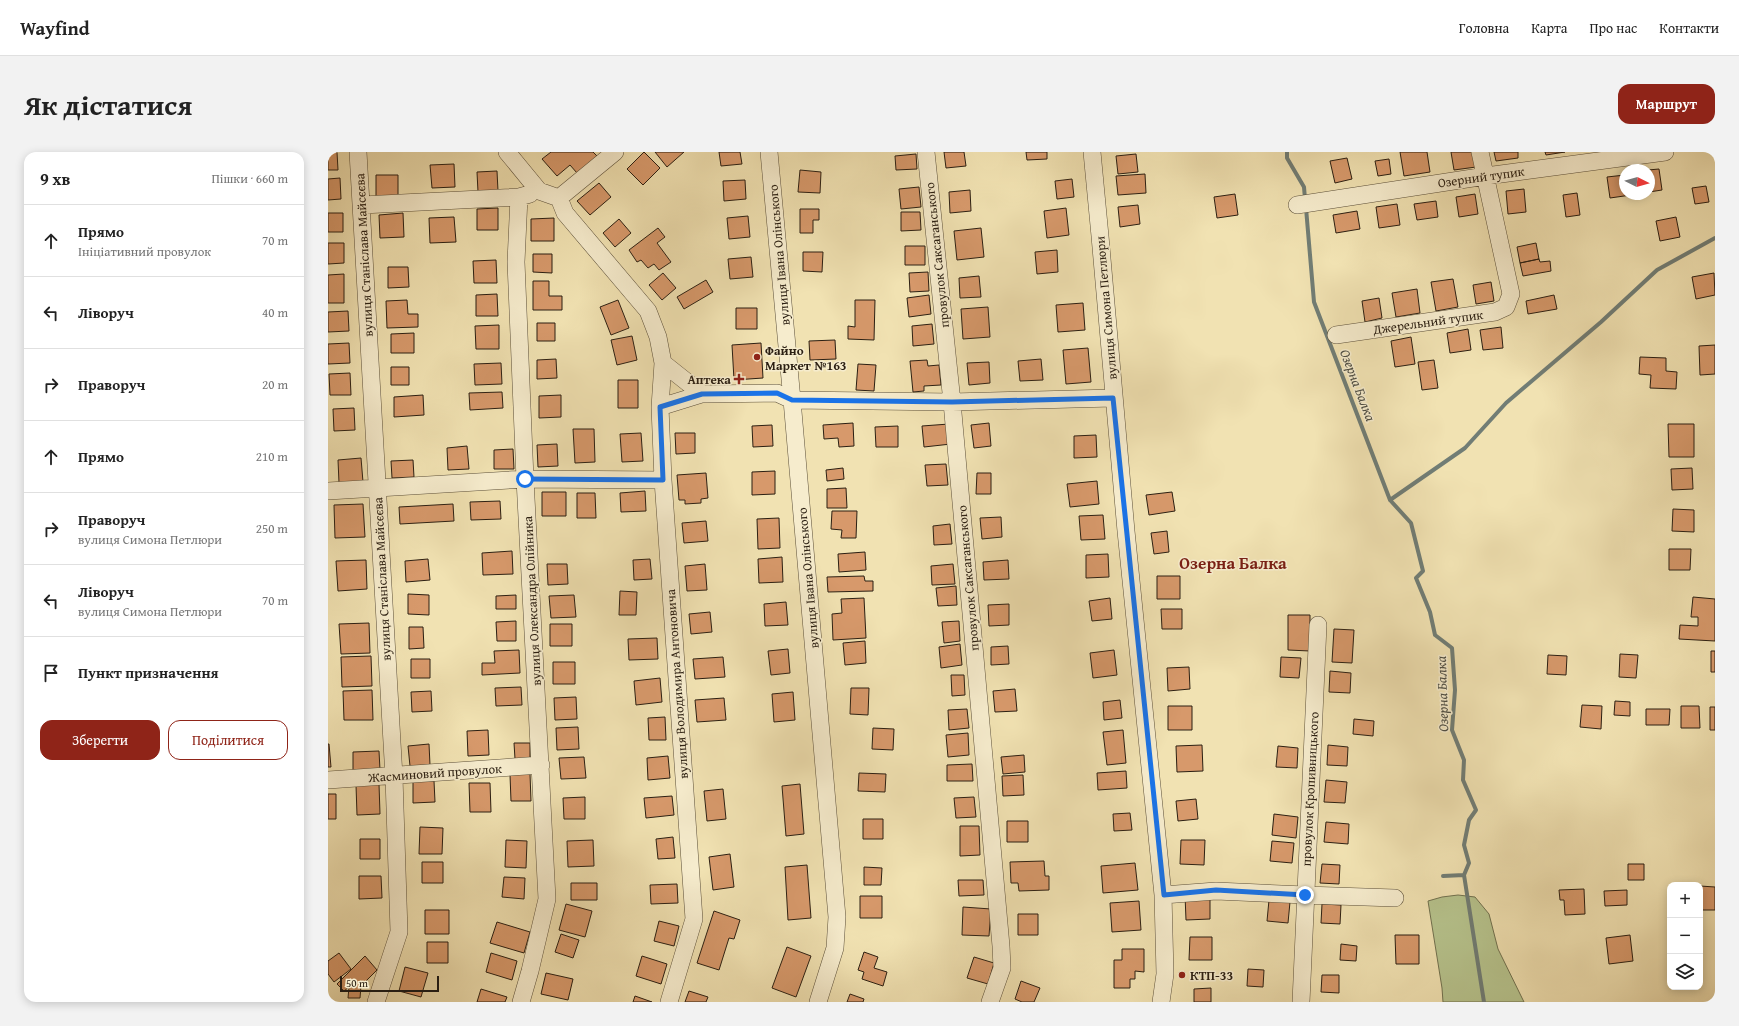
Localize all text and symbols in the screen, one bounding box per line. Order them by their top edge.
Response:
text: Wayfind [20,14,90,42]
text: Головна [1459,18,1509,38]
text: Карта [1531,18,1567,38]
text: Про нас [1589,18,1637,38]
text: Контакти [1659,18,1719,38]
text: Як дістатися [24,84,192,125]
button: Маршрут [1618,84,1715,124]
street label: Озерний тупик [1436,161,1526,192]
north arrow [1619,164,1655,200]
text: 9 хв [40,166,70,191]
text: Пішки · 660 m [211,169,288,188]
street label: вулиця Станіслава Майсєєва [350,172,378,337]
street label: провулок Саксаганського [920,181,954,329]
street label: вулиця Івана Олінського [763,183,795,326]
text: Прямо [78,221,124,242]
icon: ahead [40,230,62,252]
text: 70 m [262,231,288,250]
street label: вулиця Симона Петлюри [1090,235,1122,381]
text: Ініціативний провулок [78,242,211,261]
icon: left [40,302,62,324]
text: Ліворуч [78,302,134,323]
text: 40 m [262,303,288,322]
street label: Джерельний тупик [1371,305,1484,339]
place label: Файно Маркет №163 [765,341,847,375]
water label: Озерна Балка [1335,346,1381,424]
marker: Файно Маркет №163 [752,352,762,362]
place label: Аптека [688,370,731,389]
icon: right [40,374,62,396]
text: Праворуч [78,374,145,395]
marker: Аптека [734,374,744,384]
text: 20 m [262,375,288,394]
icon: ahead [40,446,62,468]
text: Прямо [78,446,124,467]
text: 210 m [256,447,288,466]
route start [516,470,534,488]
street label: вулиця Станіслава Майсєєва [368,496,396,661]
street label: провулок Саксаганського [952,504,984,652]
street label: вулиця Івана Олінського [792,506,824,649]
text: Праворуч [78,509,145,530]
street label: вулиця Олександра Олійника [518,515,546,686]
icon: right [40,518,62,540]
text: 250 m [256,519,288,538]
text: вулиця Симона Петлюри [78,530,222,549]
district label: Озерна Балка [1179,550,1287,575]
text: Ліворуч [78,581,134,602]
street label: вулиця Володимира Антоновича [661,588,693,779]
icon: left [40,590,62,612]
text: 70 m [262,591,288,610]
text: вулиця Симона Петлюри [78,602,222,621]
water label: Озерна Балка [1431,655,1453,732]
icon: arrive [40,662,62,684]
text: Пункт призначення [78,662,219,683]
street label: провулок Кропивницького [1296,711,1324,867]
button: Зберегти [40,720,160,760]
button: Поділитися [168,720,288,760]
street label: Жасминовий провулок [367,759,503,787]
map controls [1667,882,1703,990]
button: + [1667,882,1703,918]
route end [1296,886,1314,904]
button: − [1667,918,1703,954]
button: layers [1667,954,1703,990]
place label: КТП-33 [1190,966,1233,985]
marker: КТП-33 [1177,970,1187,980]
scale bar [340,974,439,993]
text: 50 m [346,975,368,991]

